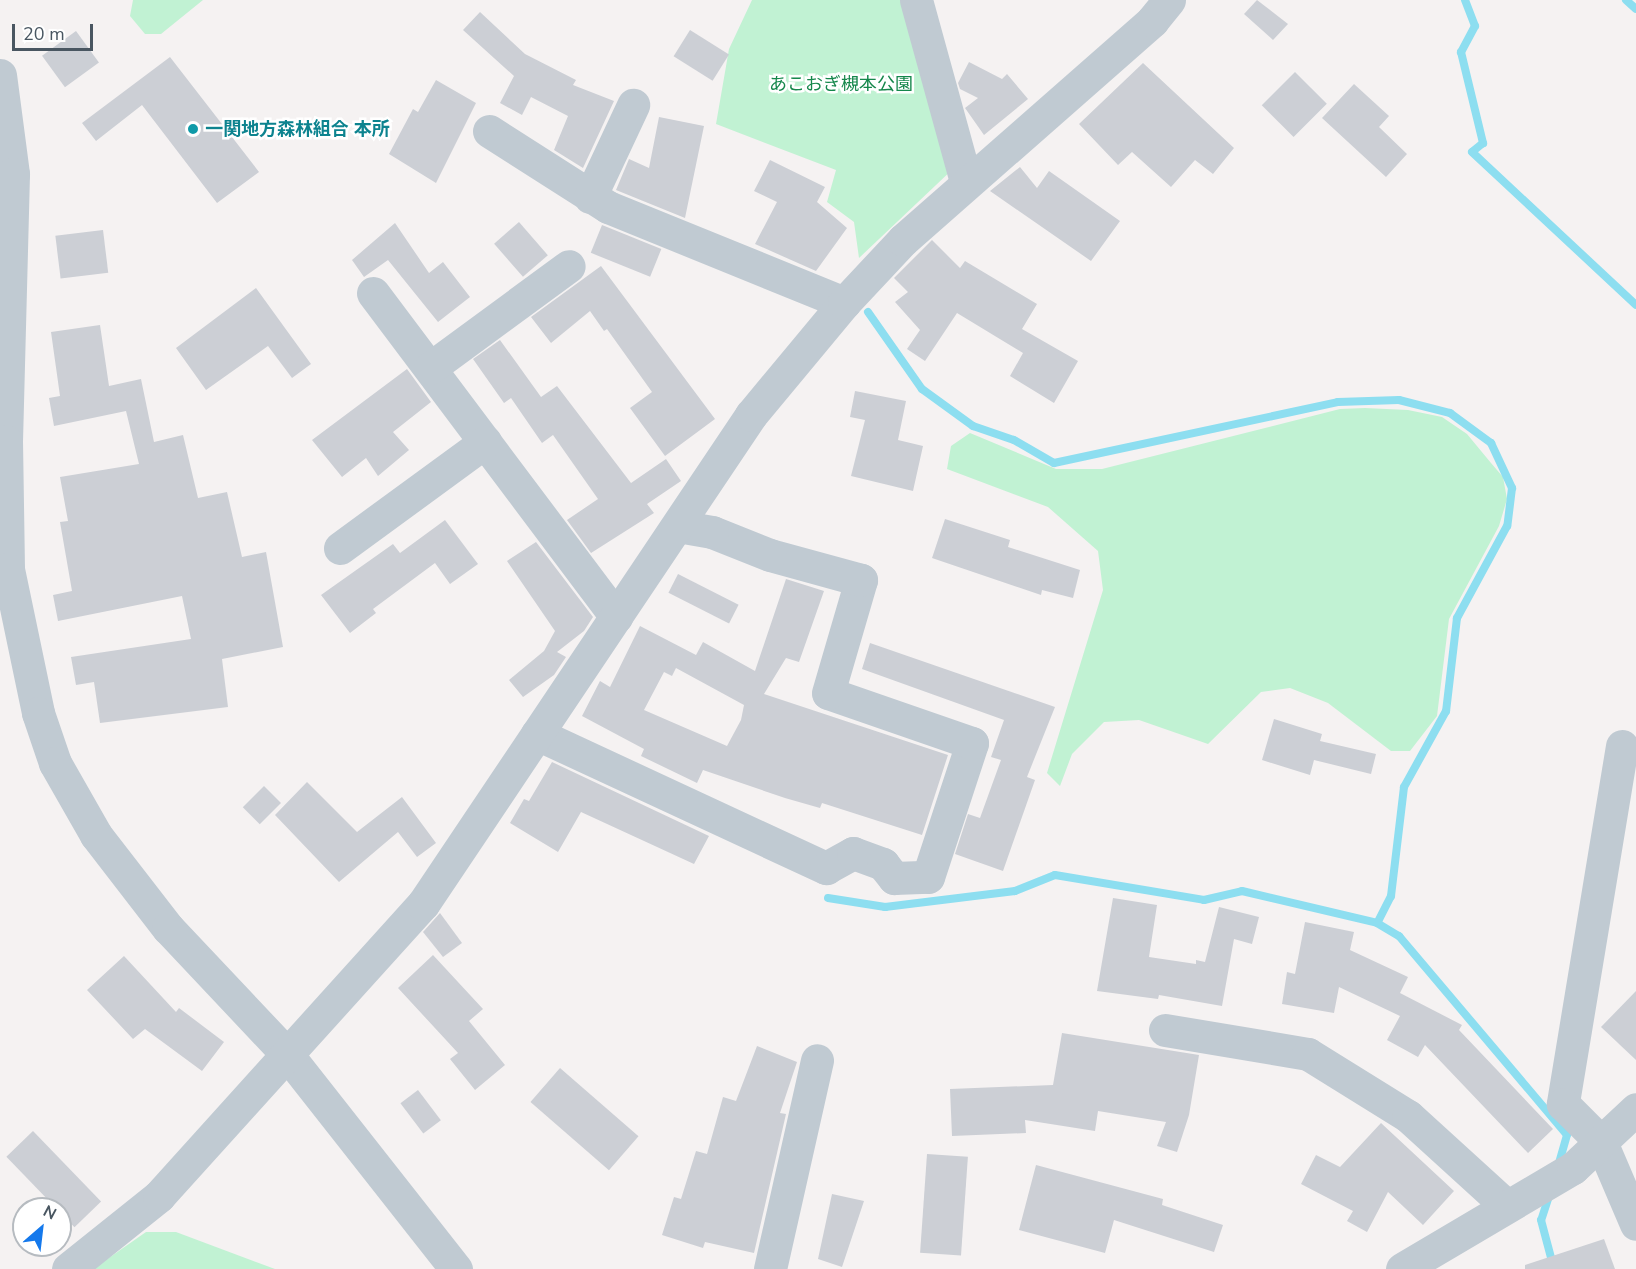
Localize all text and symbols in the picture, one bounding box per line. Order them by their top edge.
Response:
scale bar [15,12,96,50]
text: 20 m [23,22,65,46]
park label: あこおぎ槻本公園 [769,73,913,95]
place label: 一関地方森林組合 本所 [205,118,390,140]
marker: 一関地方森林組合 本所 [186,122,200,136]
north arrow [12,1197,72,1257]
text: N [39,1200,60,1225]

